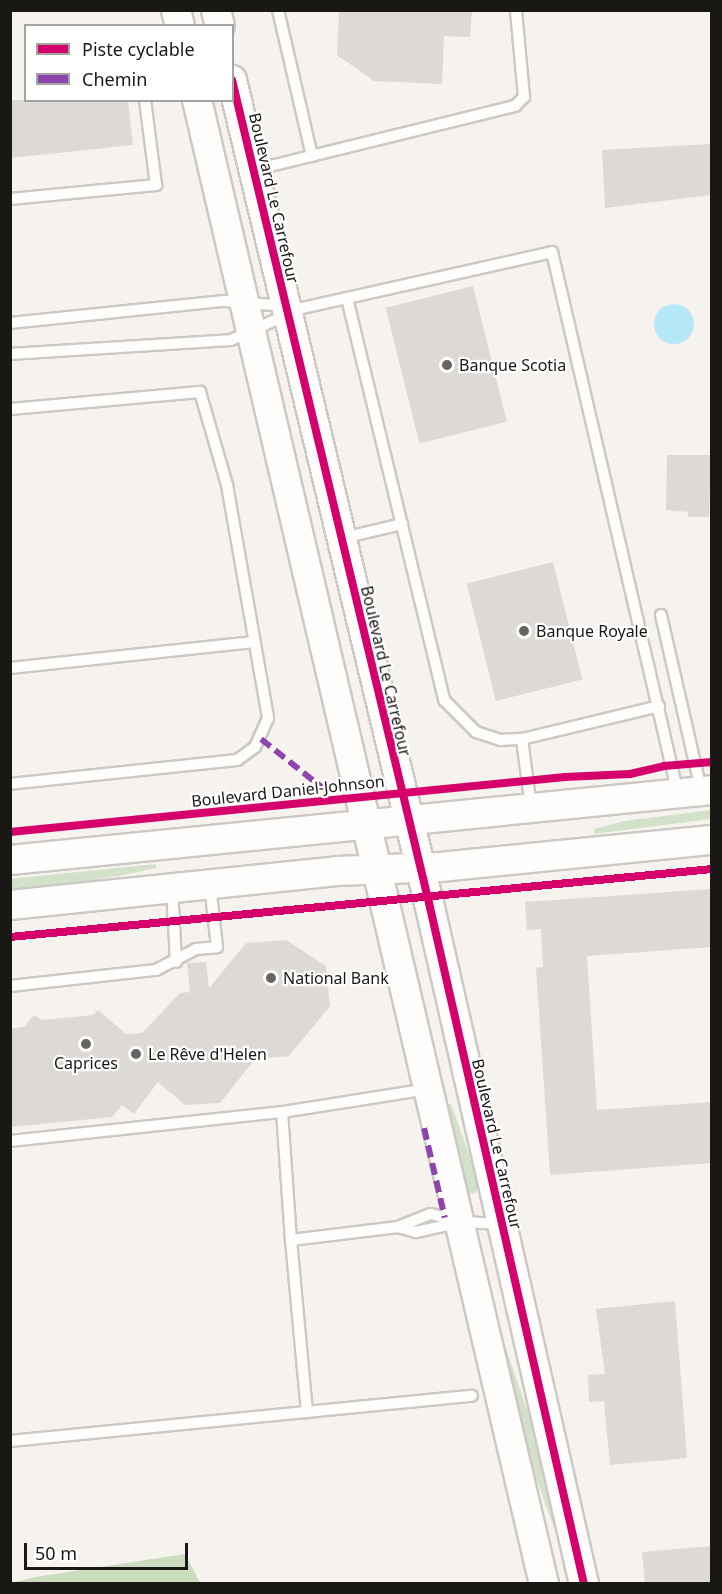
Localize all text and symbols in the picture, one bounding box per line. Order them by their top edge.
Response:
legend [24,24,234,102]
text: Piste cyclable [82,37,195,61]
text: Chemin [82,67,147,91]
street label: Boulevard Le Carrefour [245,111,303,285]
place label: Banque Scotia [459,355,566,375]
marker: Banque Scotia [440,358,454,372]
street label: Boulevard Le Carrefour [357,584,415,758]
place label: Banque Royale [536,621,648,641]
marker: Banque Royale [517,624,531,638]
street label: Boulevard Daniel-Johnson [190,771,386,811]
place label: National Bank [283,968,389,988]
marker: National Bank [264,971,278,985]
marker: Caprices [79,1037,93,1051]
place label: Le Rêve d'Helen [148,1044,267,1064]
marker: Le Rêve d'Helen [129,1047,143,1061]
place label: Caprices [54,1053,118,1073]
street label: Boulevard Le Carrefour [468,1057,526,1231]
scale bar [27,1531,190,1569]
text: 50 m [35,1541,77,1565]

